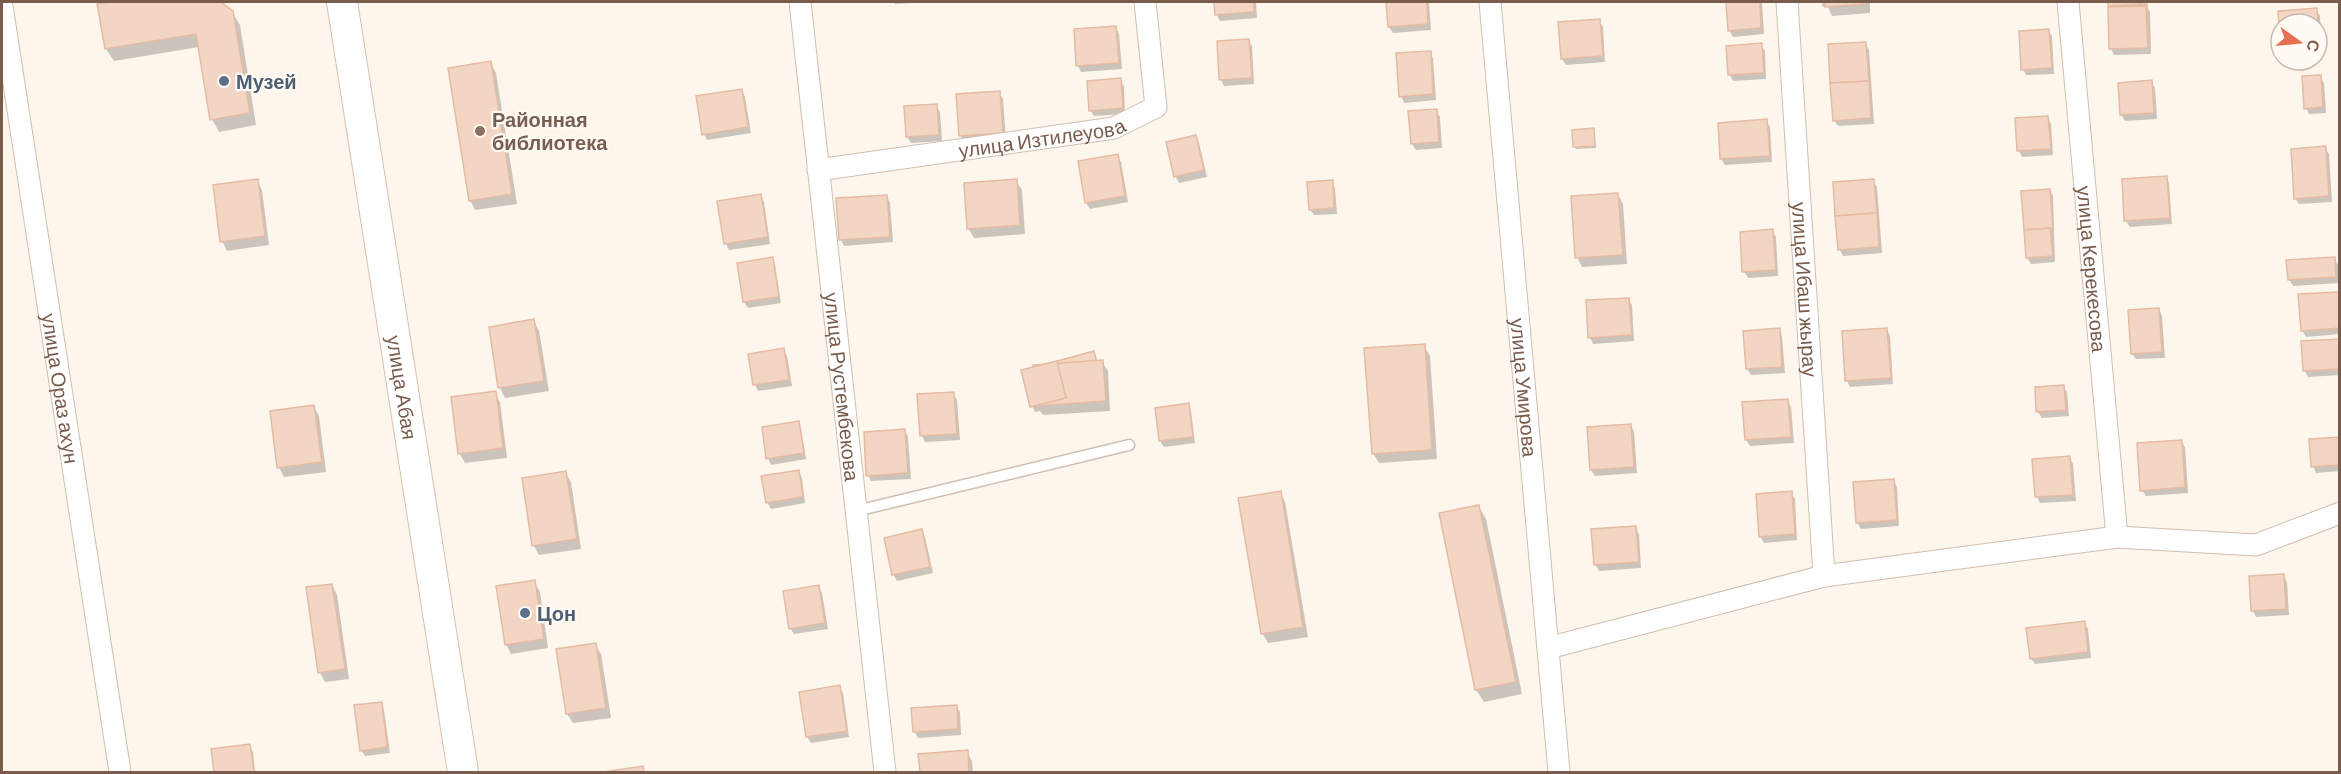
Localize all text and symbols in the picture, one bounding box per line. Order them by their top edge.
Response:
north arrow [2269,12,2329,72]
text: С [2303,38,2325,54]
place label: Музей [236,69,297,93]
marker: Музей [217,74,231,88]
place label: Районная библиотека [492,107,608,154]
street label: улица Изтилеуова [957,112,1130,162]
marker: Районная библиотека [473,124,487,138]
street label: улица Керекесова [2073,185,2112,354]
street label: улица Ибаш жырау [1788,201,1823,378]
street label: улица Рустембекова [820,291,865,483]
street label: улица Ораз ахун [37,312,84,465]
street label: улица Умирова [1506,317,1543,459]
street label: улица Абая [383,333,423,441]
place label: Цон [537,601,576,625]
marker: Цон [518,606,532,620]

